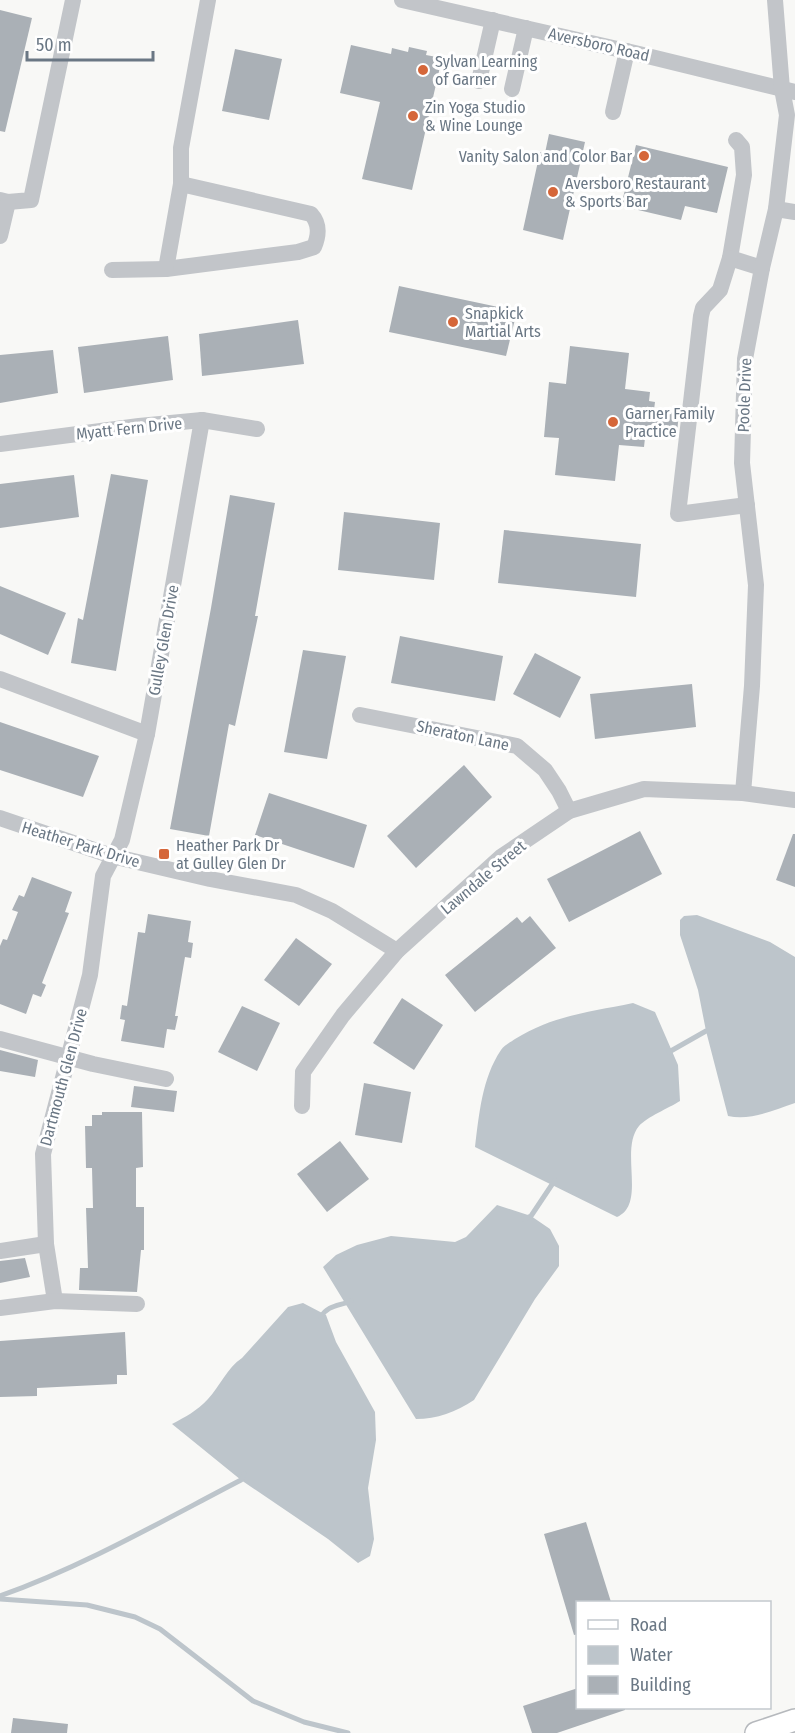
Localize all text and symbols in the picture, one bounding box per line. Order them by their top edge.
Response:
scale bar [27,24,153,62]
street label: Aversboro Road [547,24,651,65]
text: 50 m [36,34,72,56]
place label: Sylvan Learning of Garner [435,52,538,89]
marker: Sylvan Learning of Garner [416,63,430,77]
place label: Zin Yoga Studio & Wine Lounge [425,98,526,135]
marker: Zin Yoga Studio & Wine Lounge [406,109,420,123]
place label: Vanity Salon and Color Bar [459,147,632,166]
marker: Vanity Salon and Color Bar [637,149,651,163]
place label: Aversboro Restaurant & Sports Bar [565,174,707,211]
marker: Aversboro Restaurant & Sports Bar [546,185,560,199]
place label: Snapkick Martial Arts [465,304,541,341]
marker: Snapkick Martial Arts [446,315,460,329]
street label: Poole Drive [734,357,755,433]
place label: Garner Family Practice [625,404,716,441]
street label: Myatt Fern Drive [75,413,183,444]
marker: Garner Family Practice [606,415,620,429]
street label: Gulley Glen Drive [144,583,183,697]
street label: Sheraton Lane [415,716,511,755]
street label: Heather Park Drive [20,818,142,871]
place label: Heather Park Dr at Gulley Glen Dr [176,836,286,873]
street label: Lawndale Street [437,836,530,918]
marker: Heather Park Dr at Gulley Glen Dr [157,847,171,861]
street label: Dartmouth Glen Drive [36,1006,91,1148]
legend [576,1601,771,1709]
text: Road [630,1614,667,1636]
text: Water [630,1644,673,1666]
text: Building [630,1674,691,1696]

